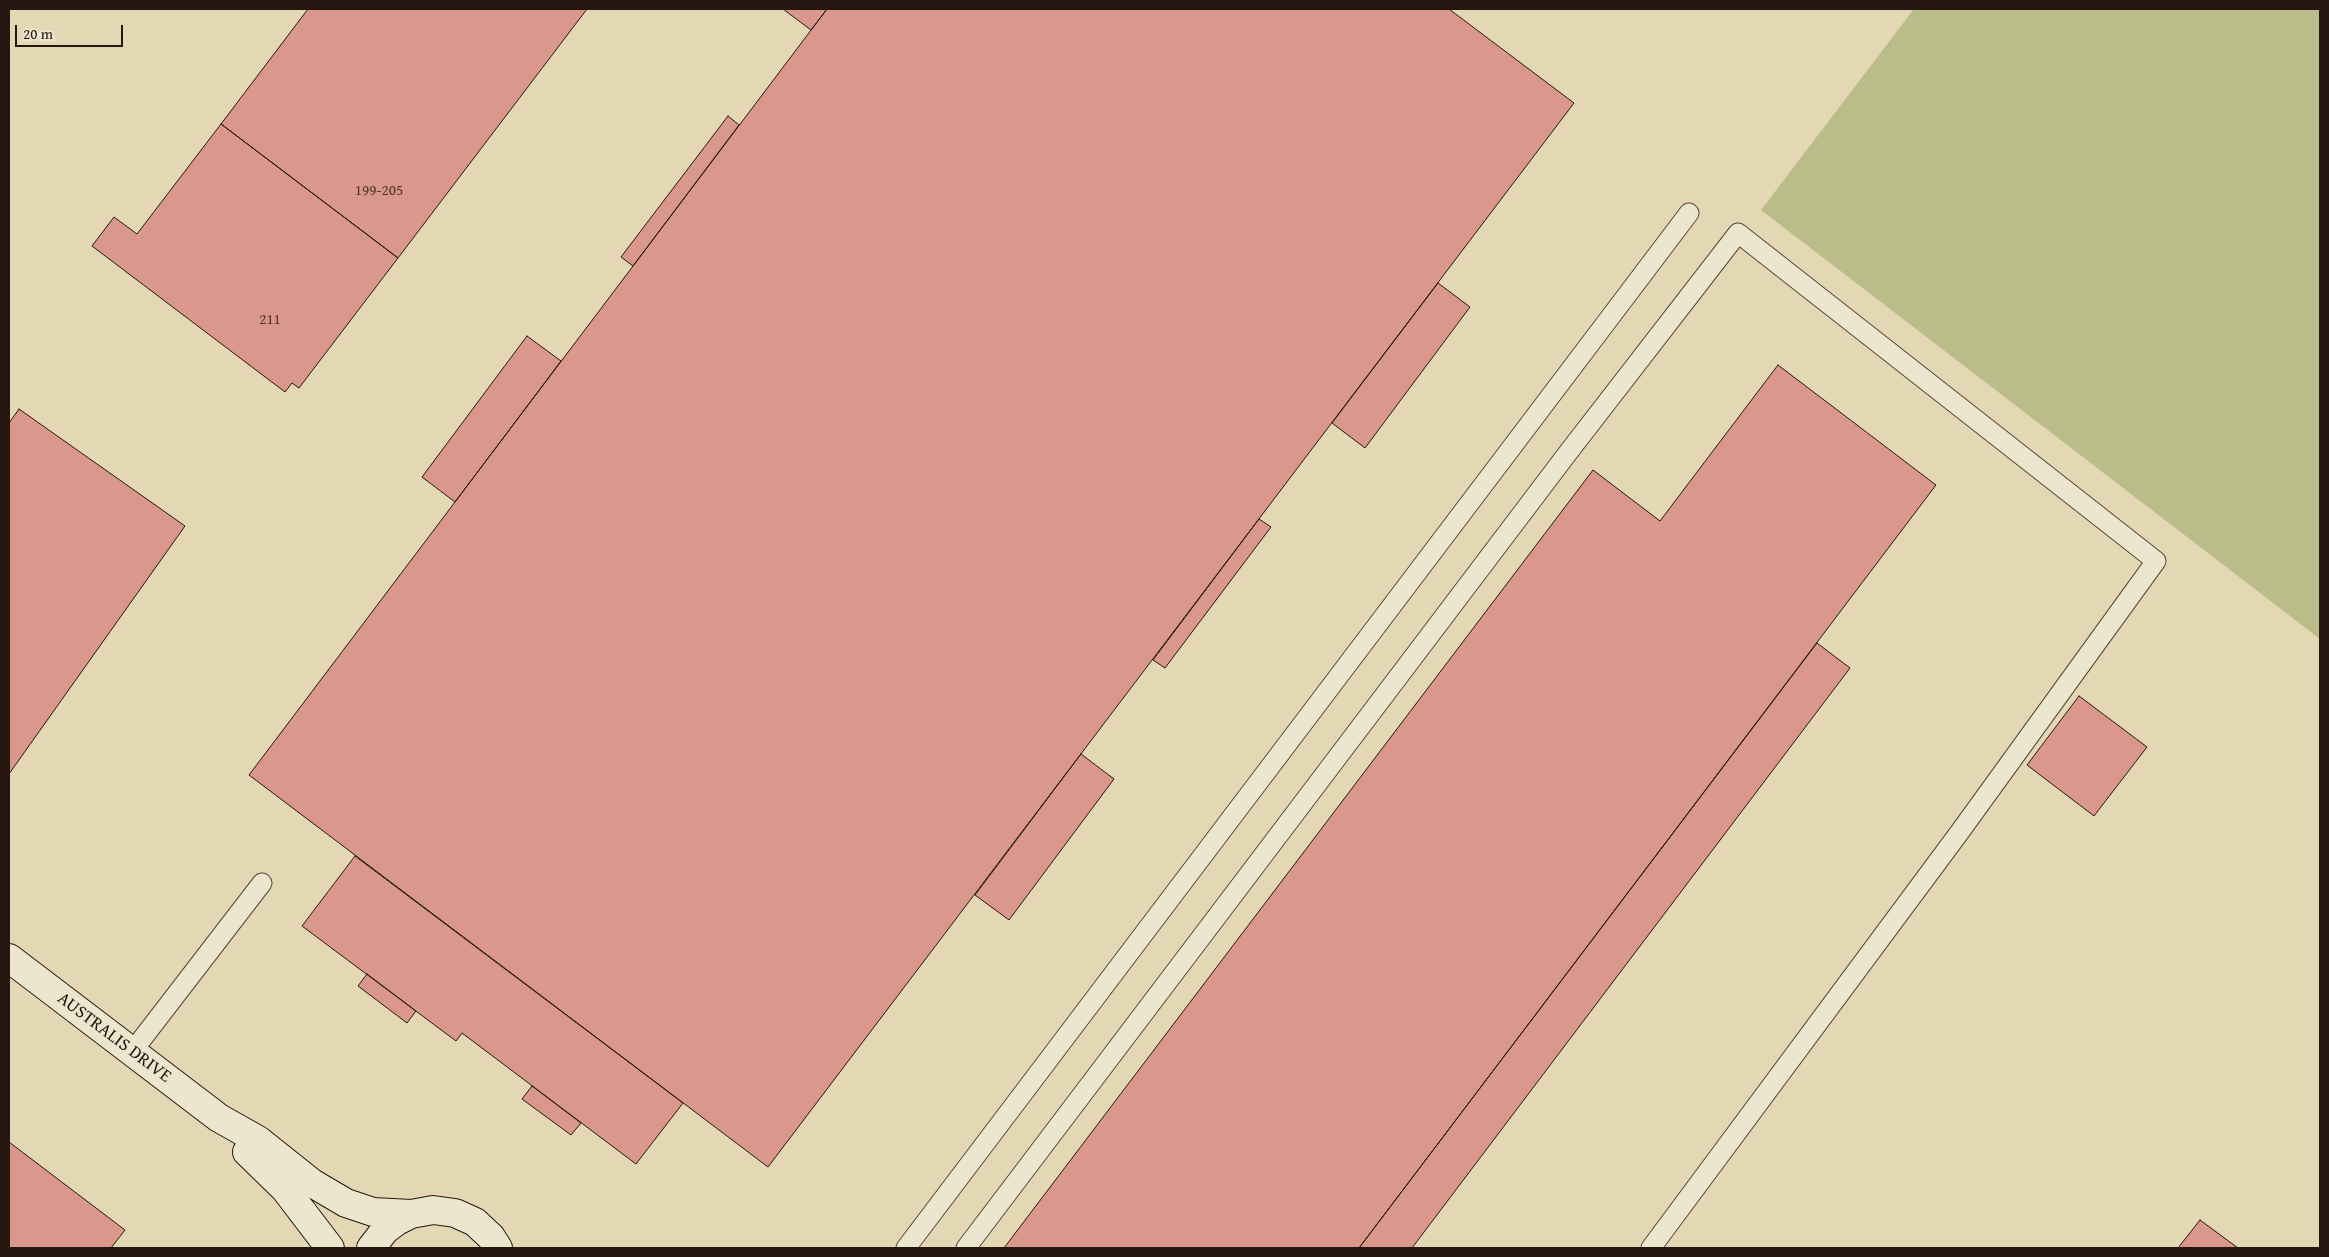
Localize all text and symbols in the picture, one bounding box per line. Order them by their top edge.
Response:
scale bar [18,15,125,47]
text: 20 m [23,23,53,44]
house number: 199-205 [355,182,403,200]
house number: 211 [259,311,281,329]
street label: AUSTRALIS DRIVE [53,988,175,1088]

